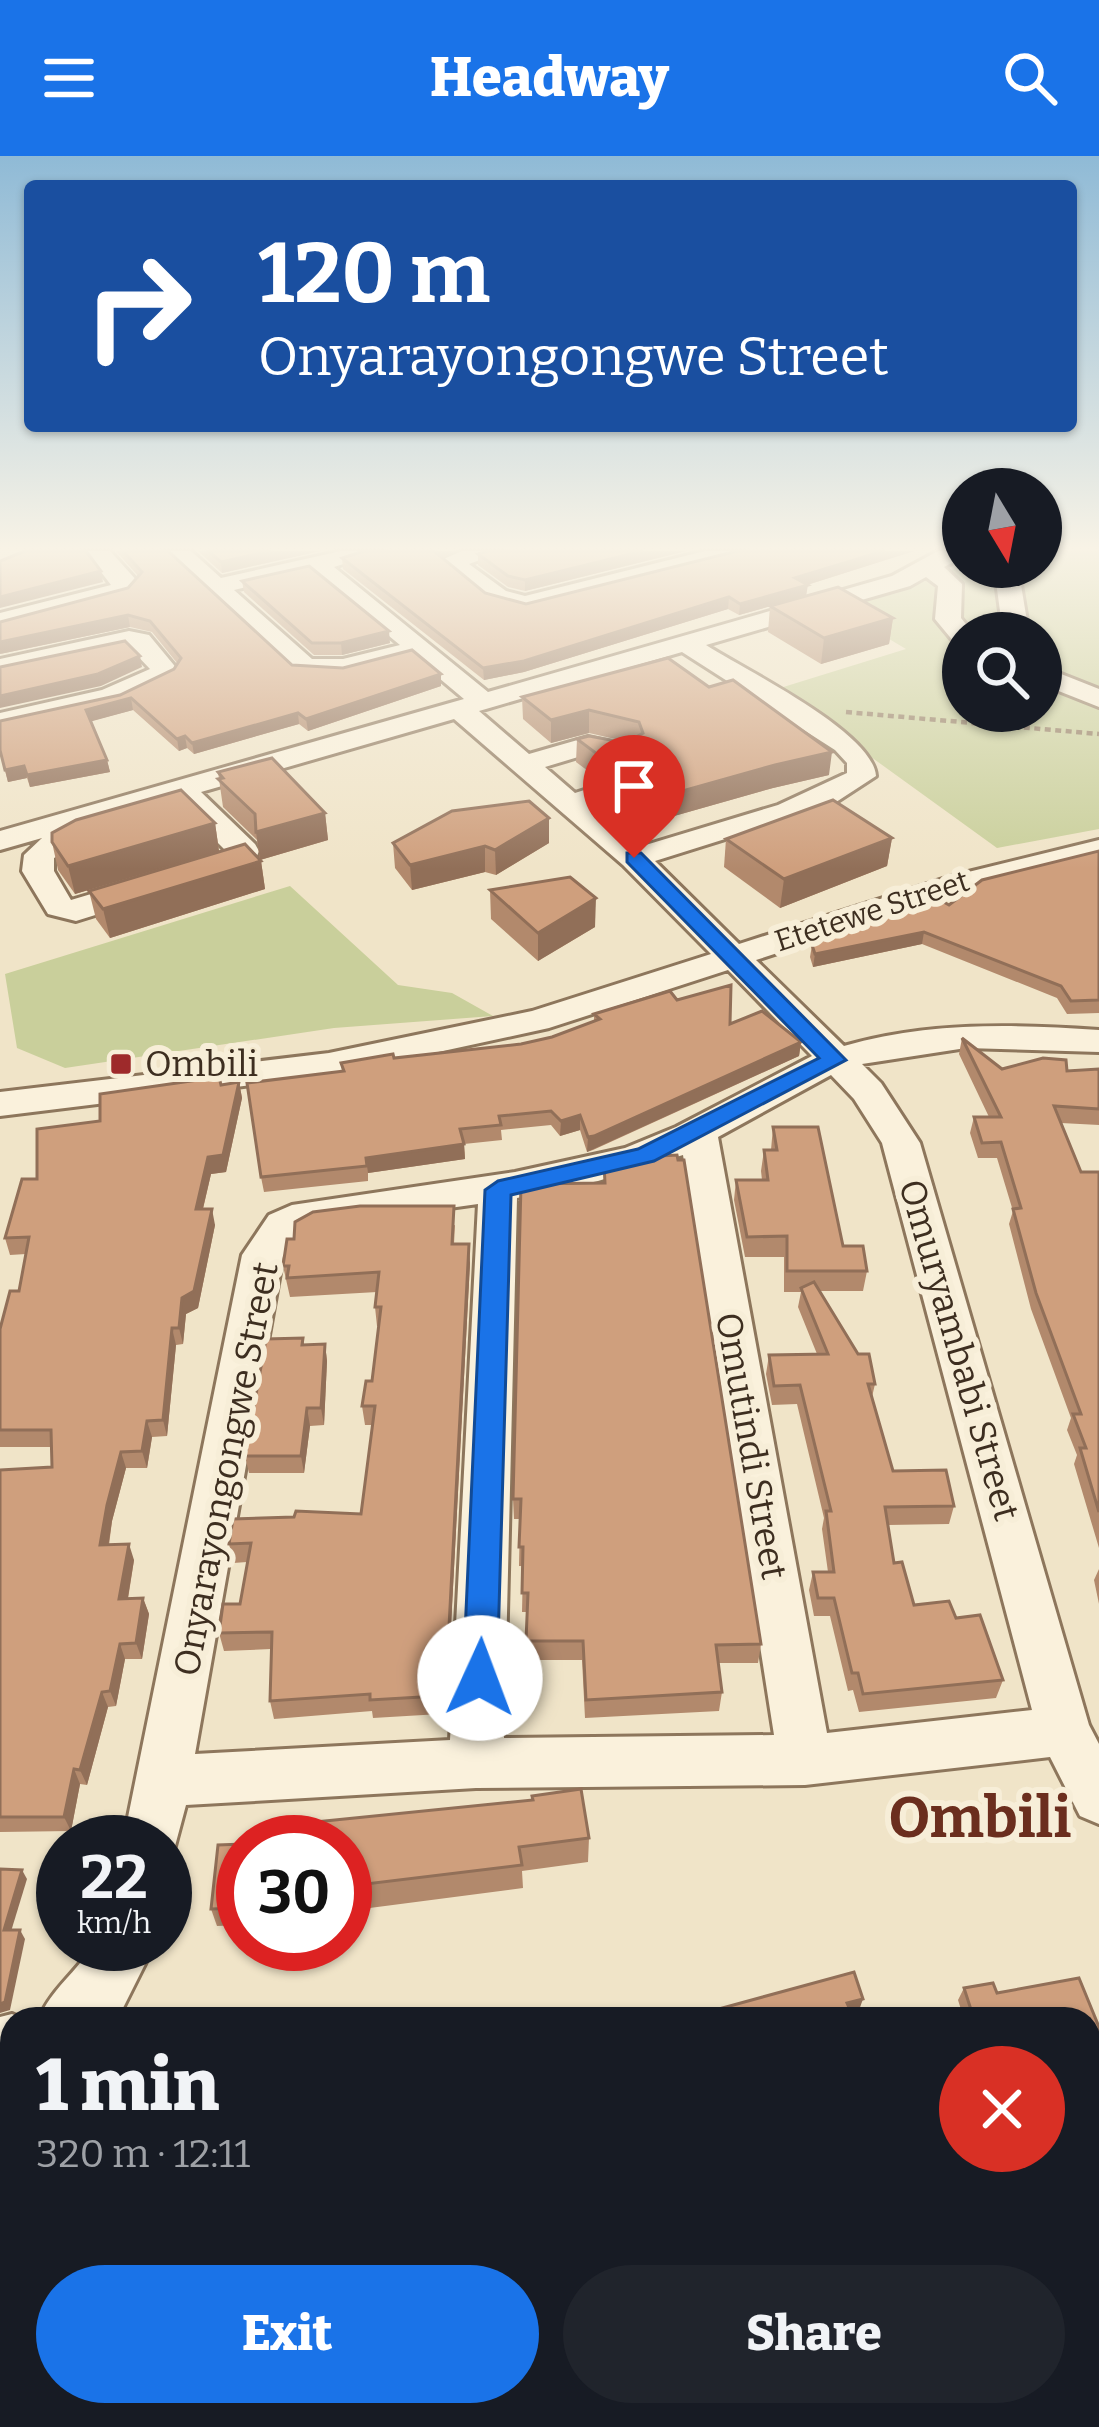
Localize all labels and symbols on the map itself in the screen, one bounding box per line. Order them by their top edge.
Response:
north arrow [942,468,1062,588]
pin [583,735,685,858]
street label: Etetewe Street [770,863,974,959]
place label: Ombili [145,1042,258,1086]
marker: Ombili [108,1051,134,1077]
street label: Omuryambabi Street [889,1174,1029,1526]
street label: Onyarayongongwe Street [164,1258,288,1680]
street label: Omutindi Street [706,1309,796,1583]
position arrow [417,1615,543,1741]
district label: Ombili [889,1784,1071,1852]
speed limit sign: 30 [216,1815,372,1971]

